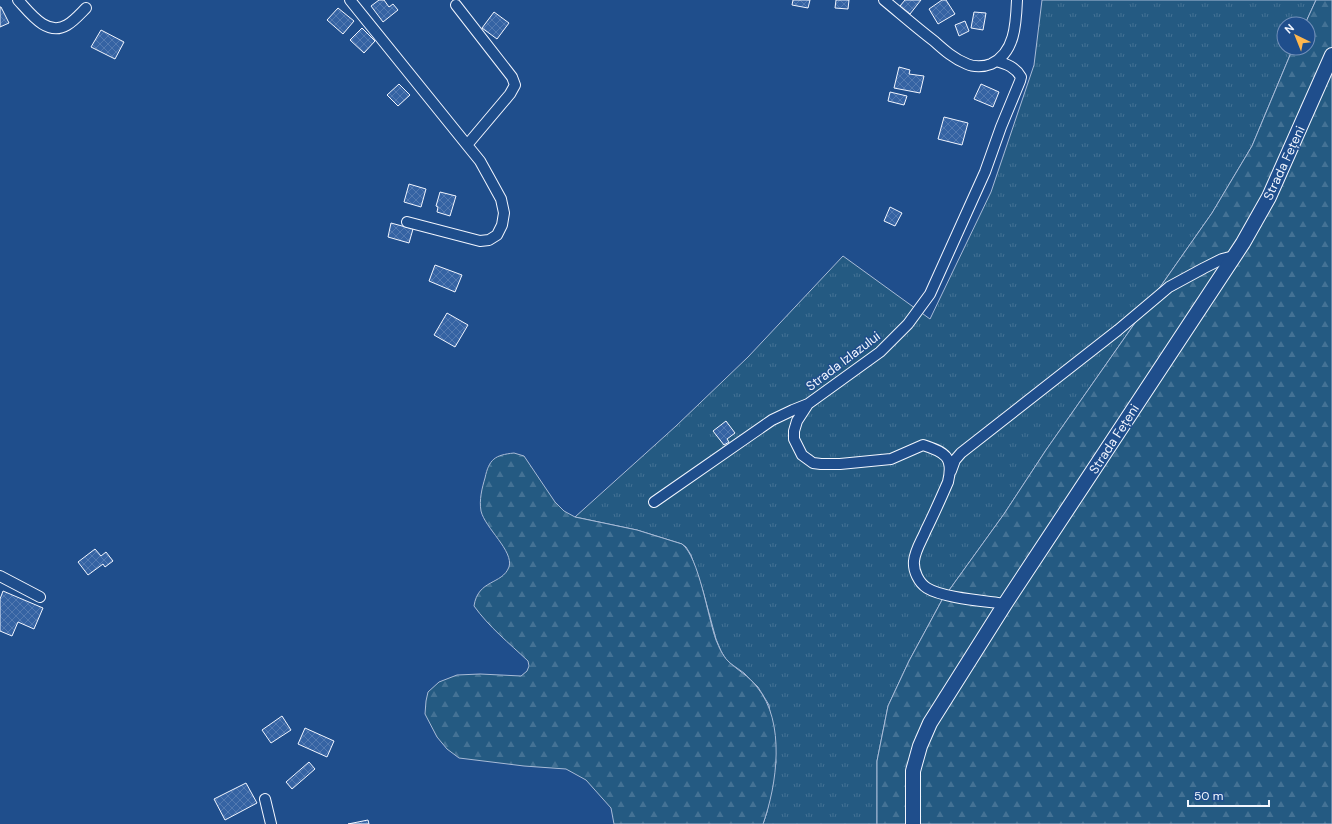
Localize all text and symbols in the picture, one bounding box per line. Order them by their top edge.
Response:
north arrow [1276,16,1316,56]
text: N [1281,21,1297,37]
street label: Strada Fețeni [1259,123,1309,203]
street label: Strada Izlazului [802,327,884,395]
street label: Strada Fețeni [1085,401,1143,477]
scale bar [1188,782,1269,808]
text: 50 m [1194,788,1223,804]

